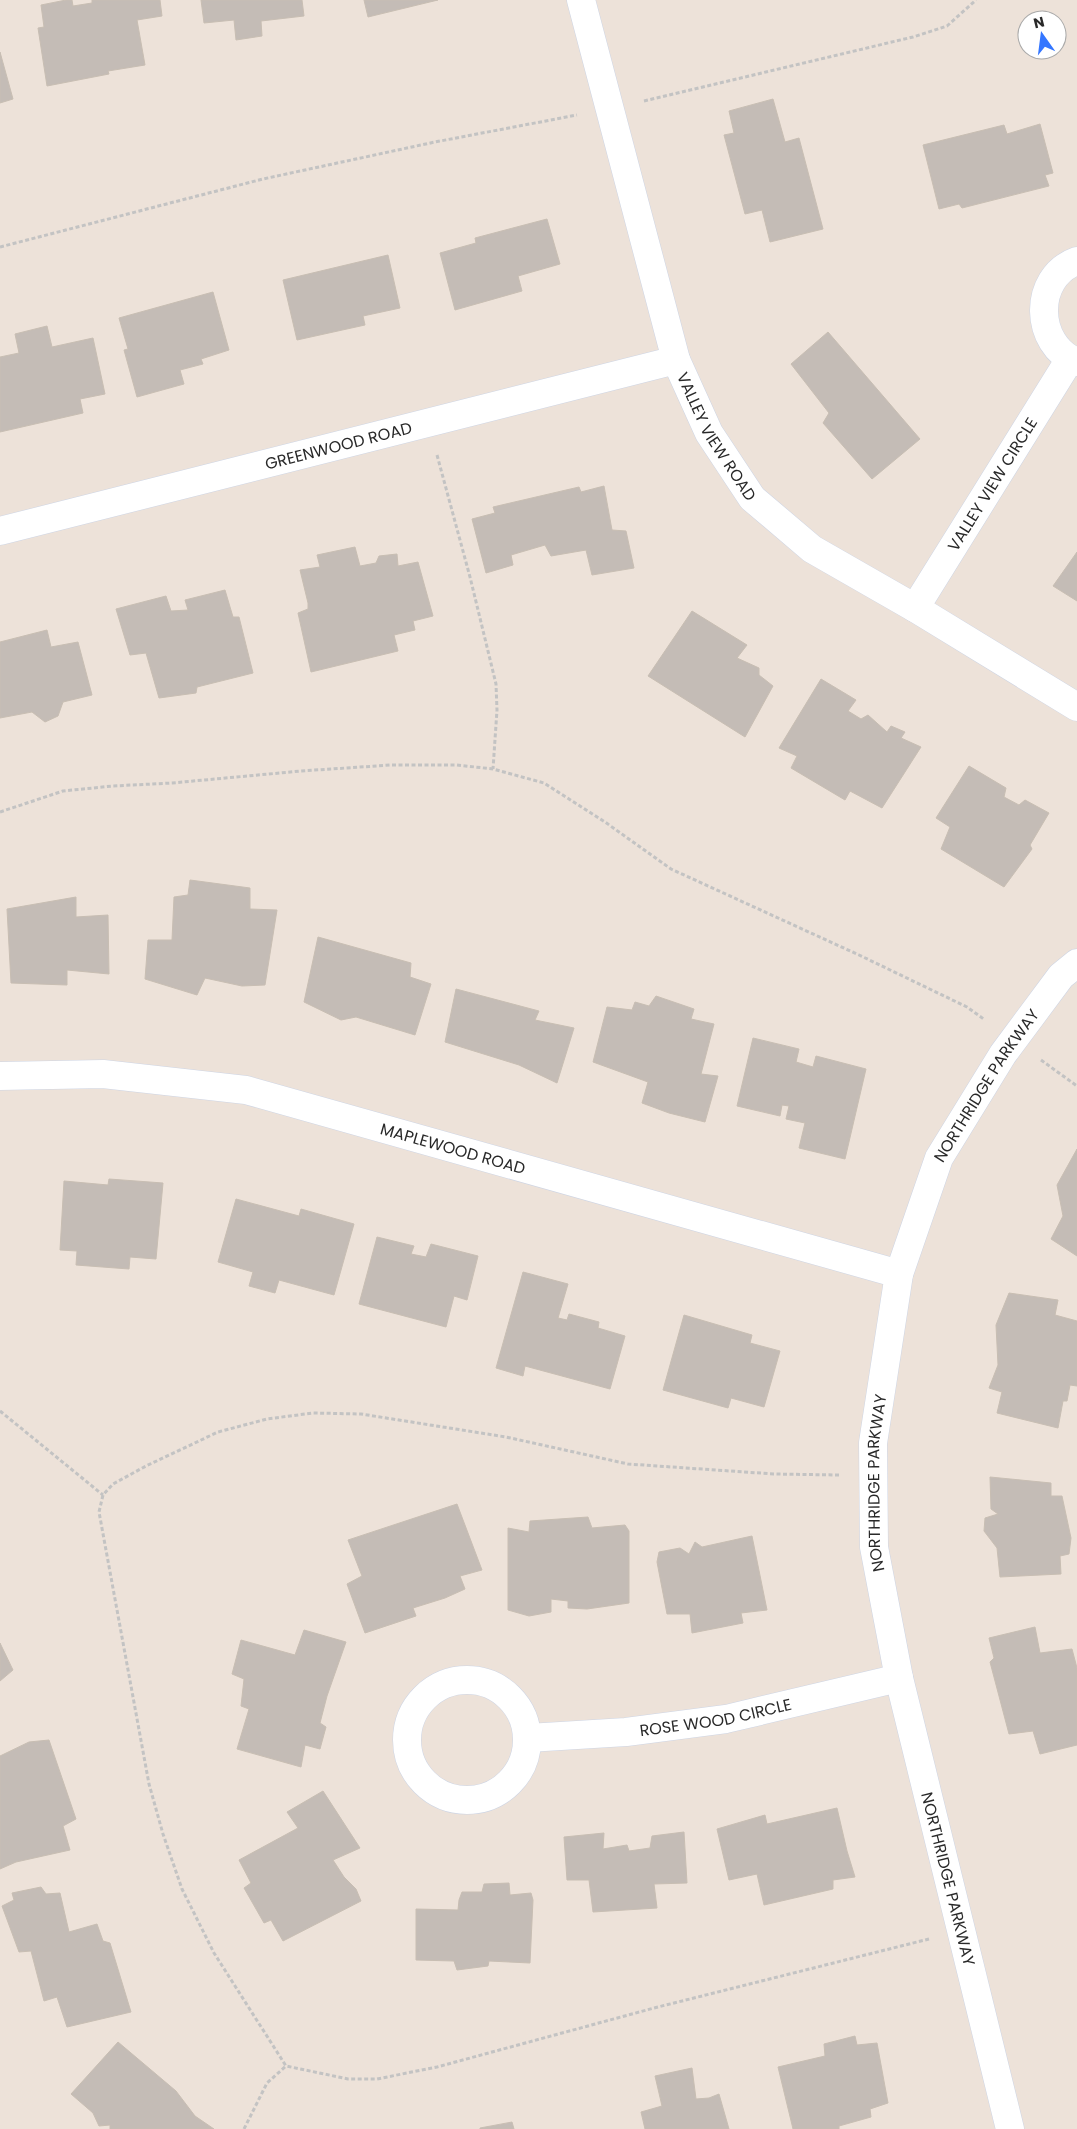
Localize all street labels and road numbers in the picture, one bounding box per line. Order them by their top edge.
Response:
street label: VALLEY VIEW ROAD [671,368,762,505]
street label: VALLEY VIEW CIRCLE [942,413,1043,555]
street label: GREENWOOD ROAD [262,416,414,475]
street label: NORTHRIDGE PARKWAY [928,1004,1045,1166]
street label: MAPLEWOOD ROAD [378,1117,528,1180]
street label: NORTHRIDGE PARKWAY [861,1392,892,1574]
street label: ROSE WOOD CIRCLE [638,1692,794,1742]
street label: NORTHRIDGE PARKWAY [915,1790,981,1969]

